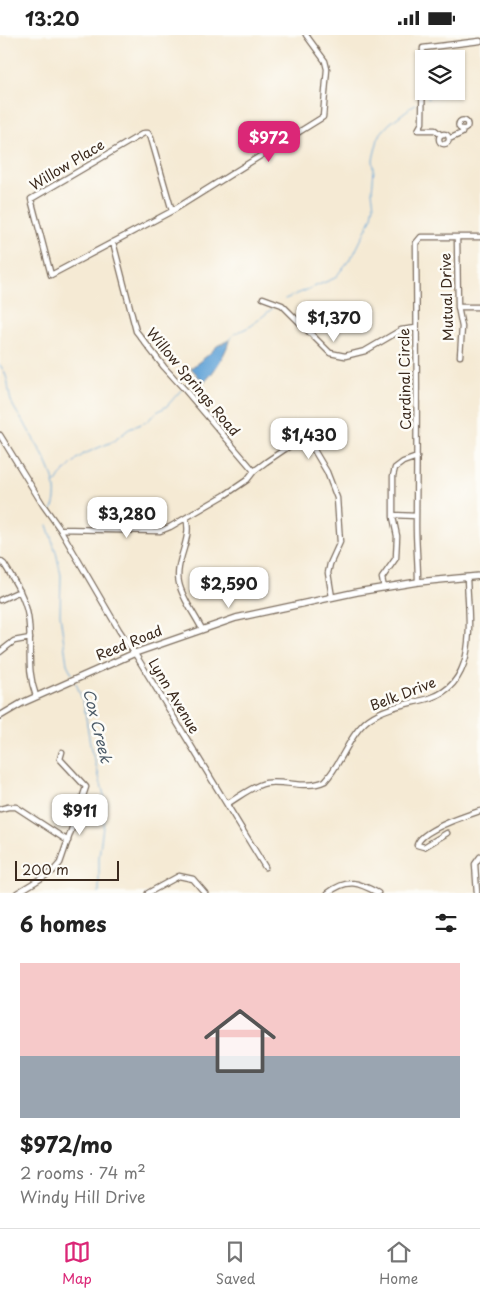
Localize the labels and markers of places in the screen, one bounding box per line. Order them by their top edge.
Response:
pin: $972 [239,121,299,163]
pin: $1,370 [293,301,375,343]
pin: $1,430 [268,417,350,460]
pin: $3,280 [86,497,168,539]
pin: $2,590 [188,567,270,609]
pin: $911 [50,793,110,836]

